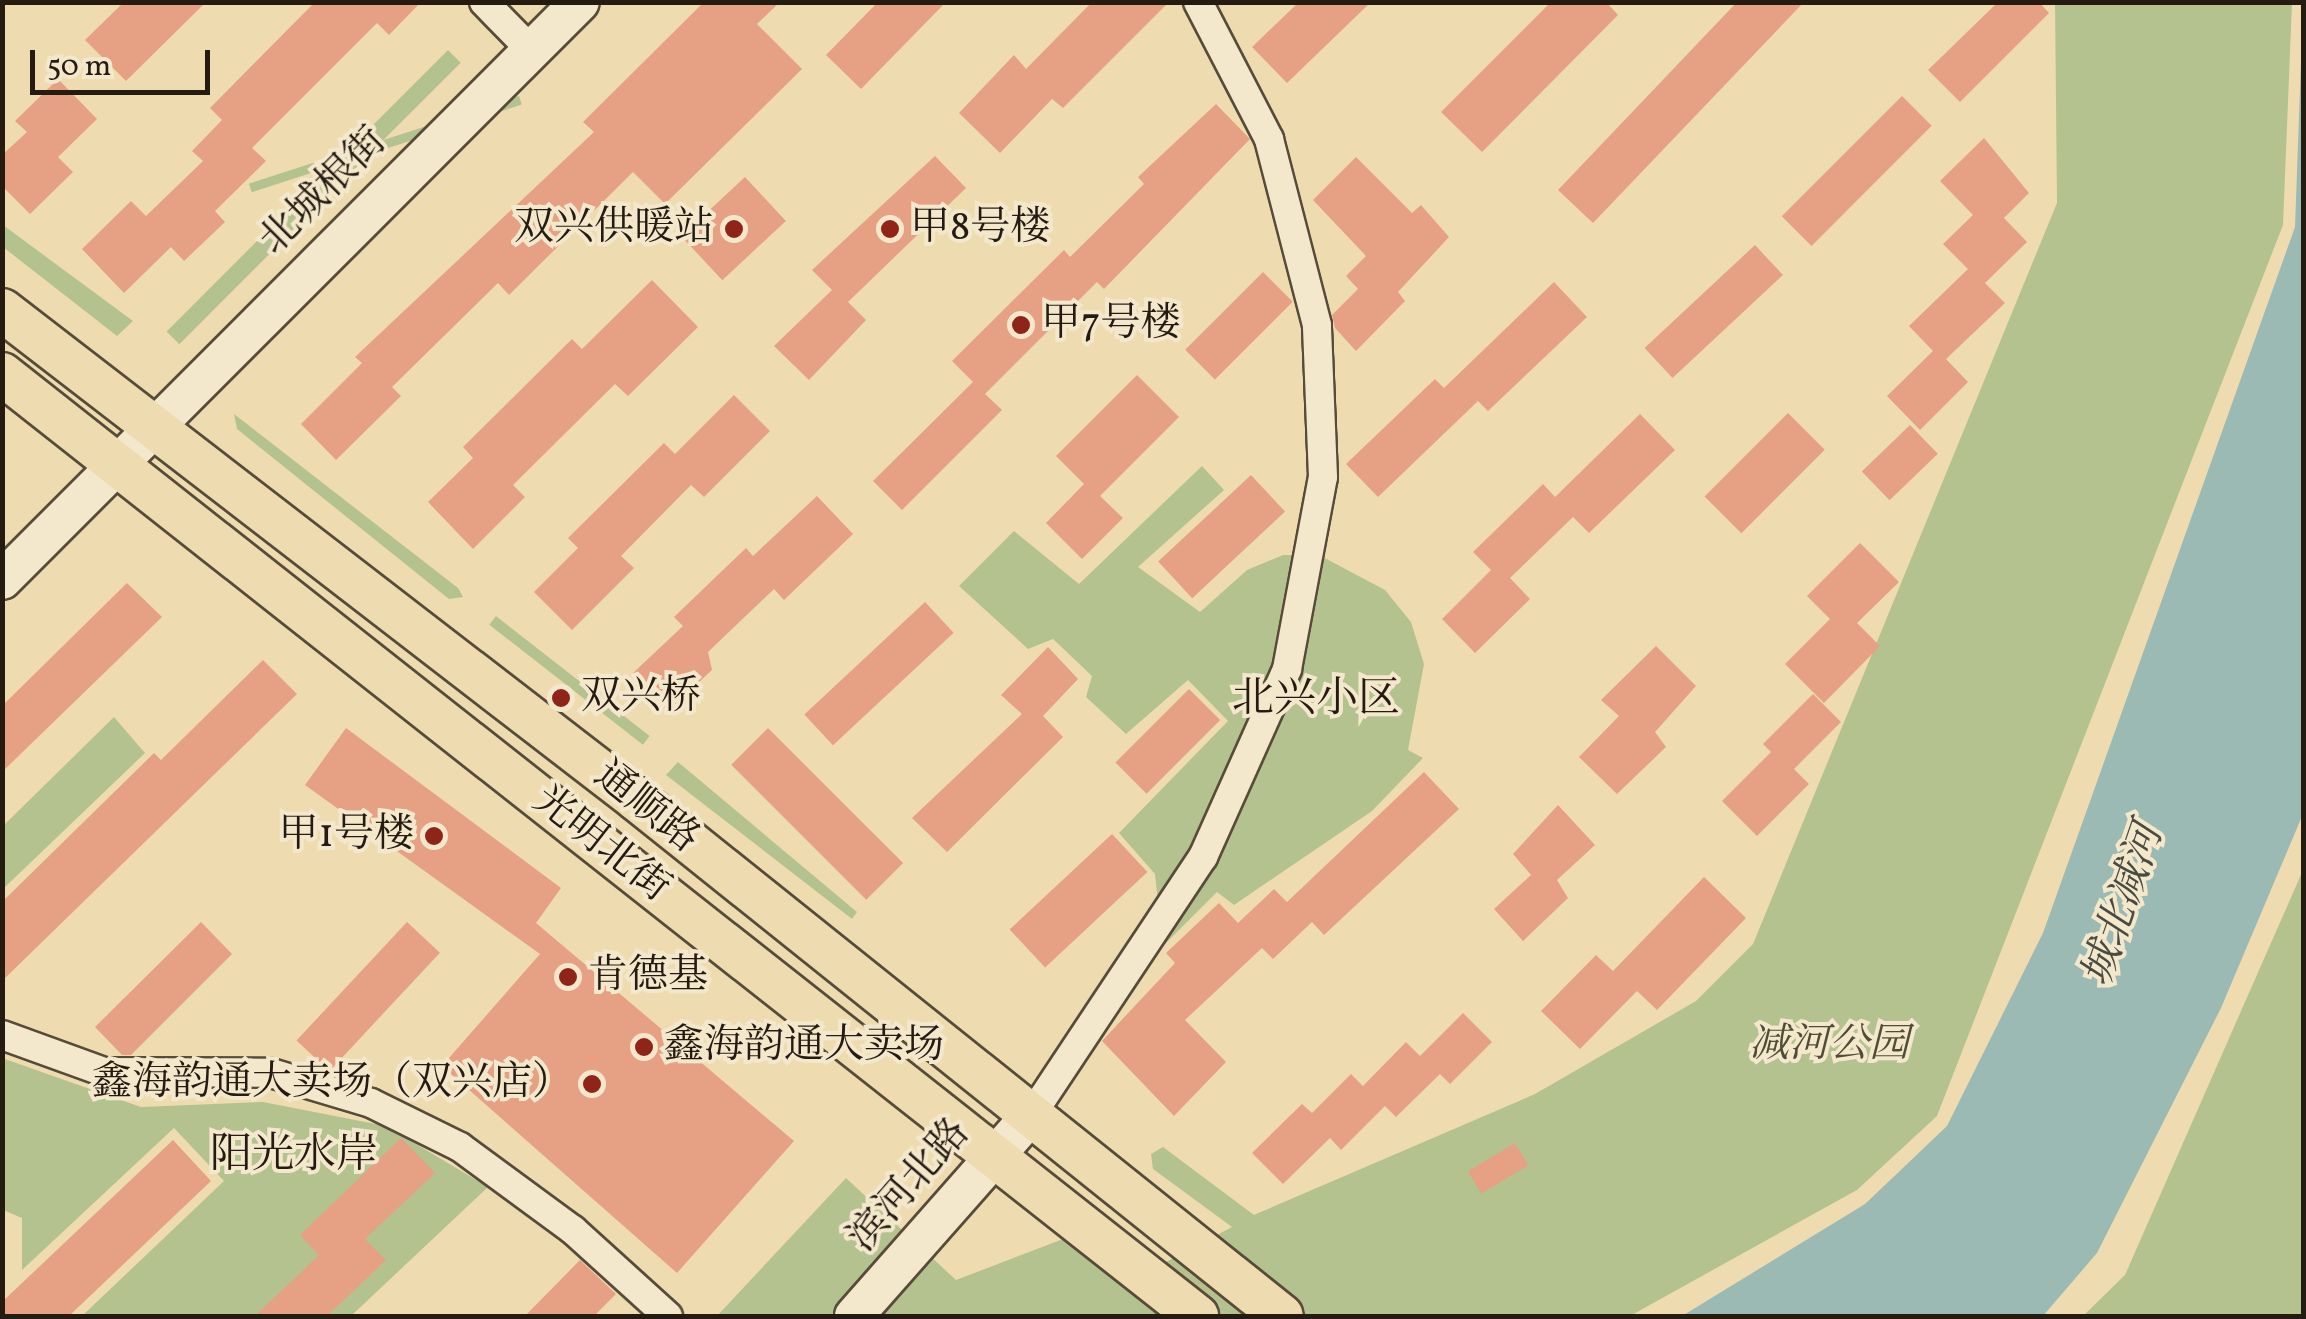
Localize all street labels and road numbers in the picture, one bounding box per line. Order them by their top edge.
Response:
street label: 北城根街 [250,118,398,266]
street label: 通顺路 [584,752,708,864]
street label: 光明北街 [523,777,679,913]
street label: 滨河北路 [839,1110,981,1262]

